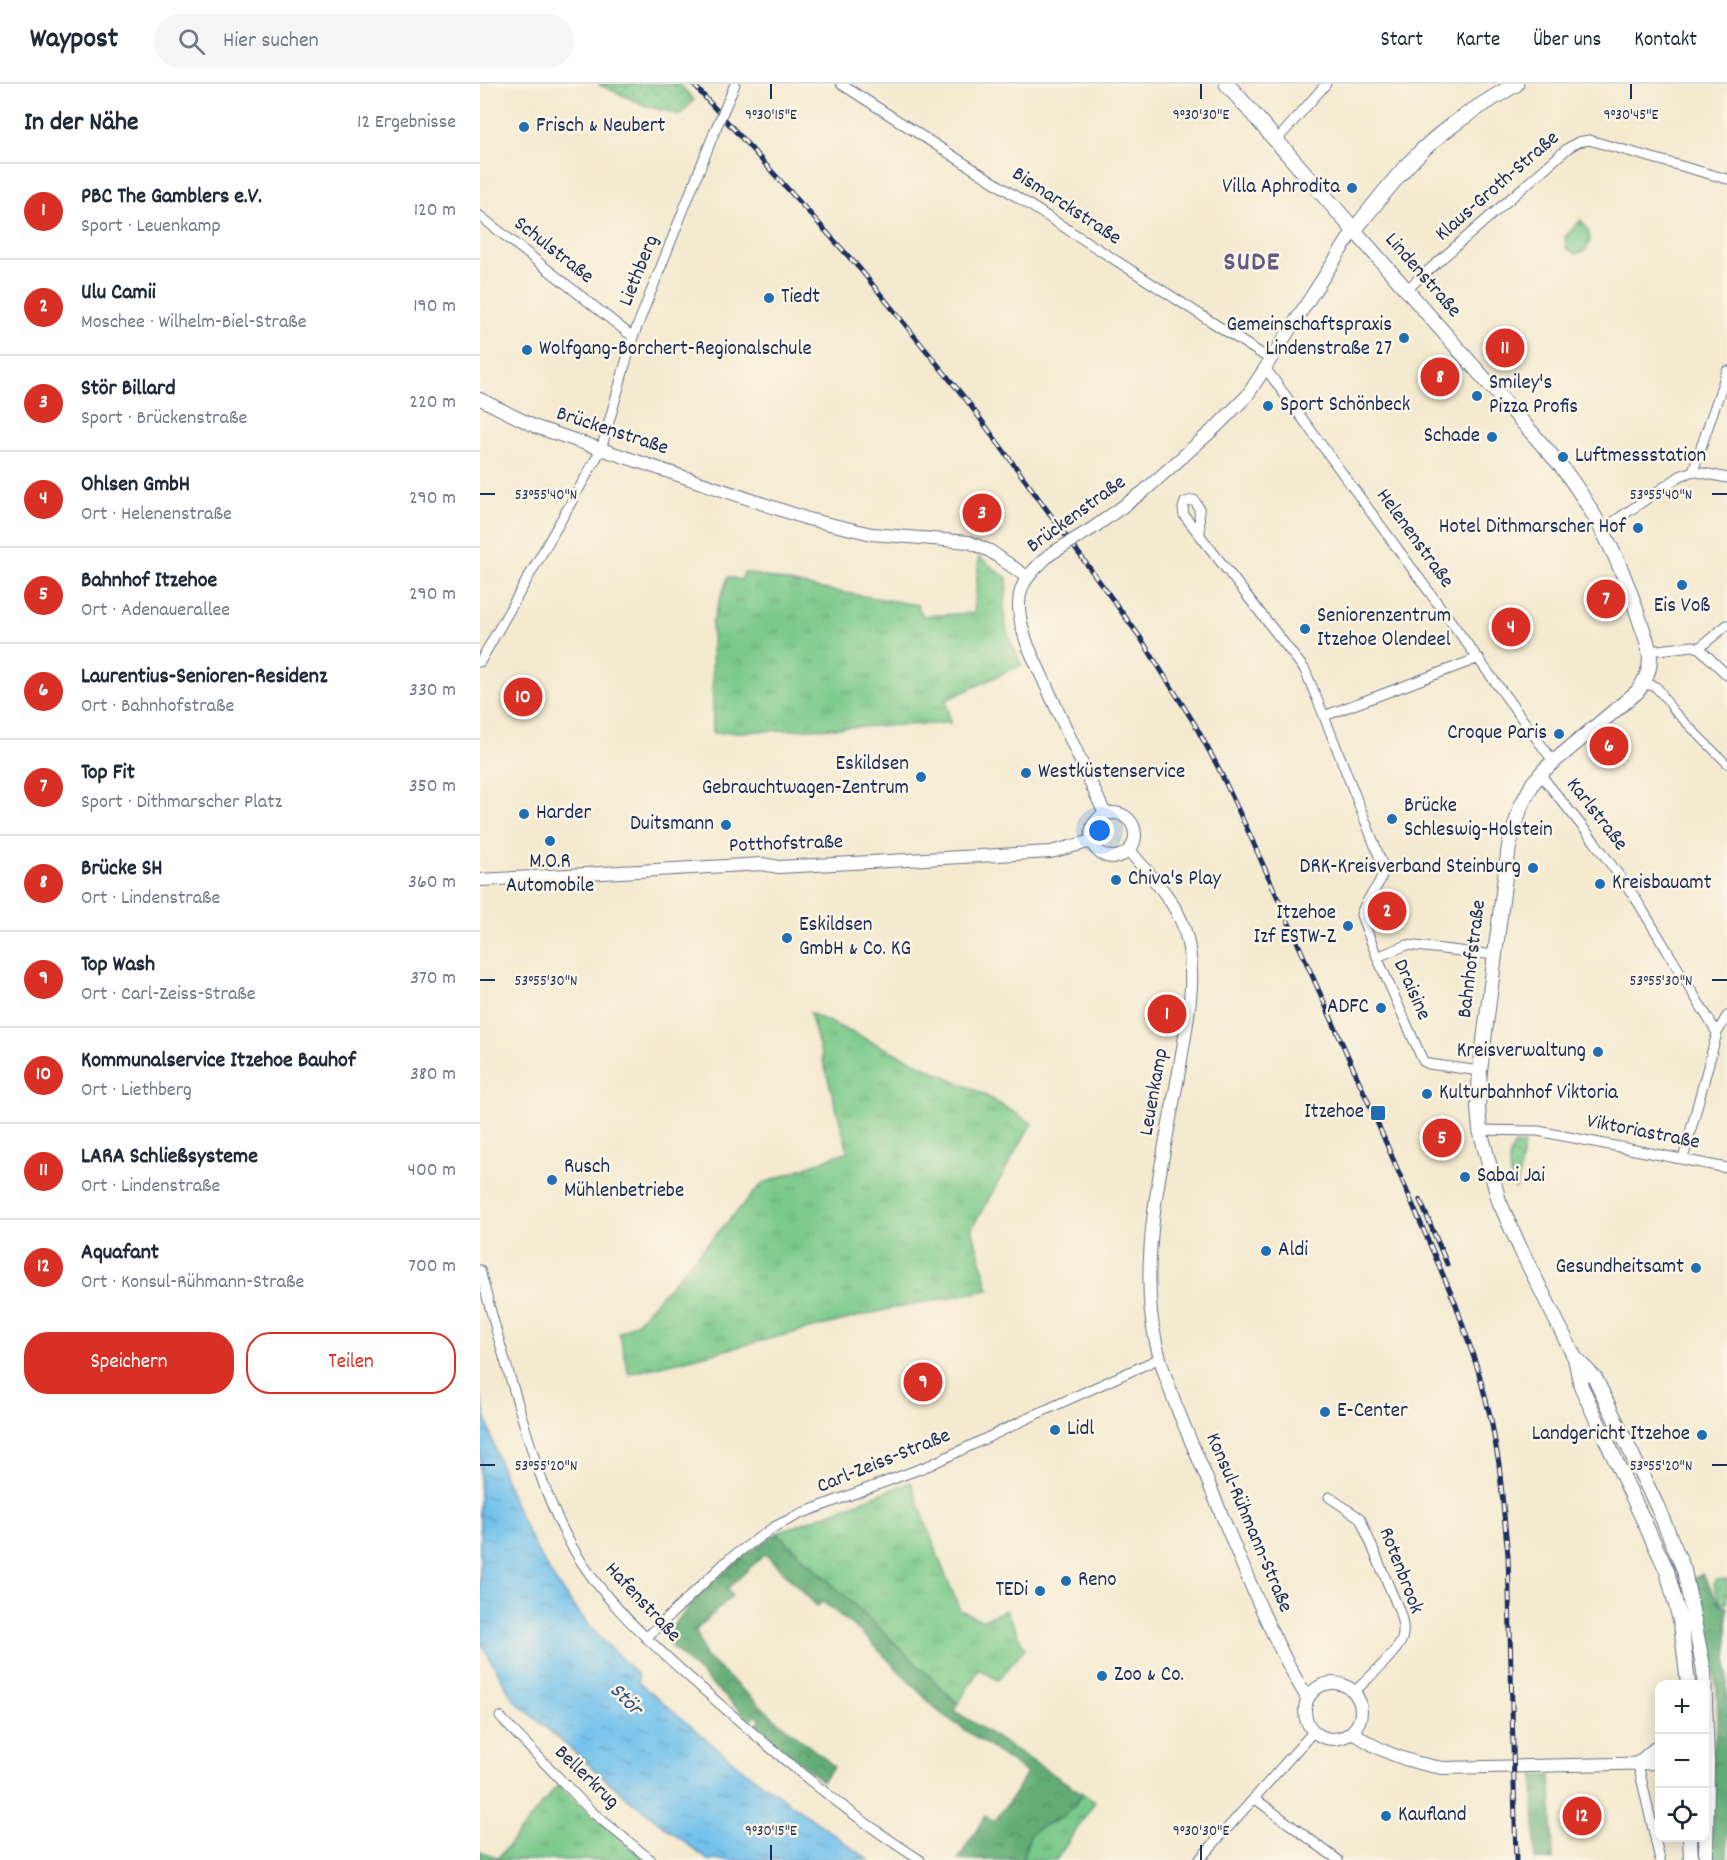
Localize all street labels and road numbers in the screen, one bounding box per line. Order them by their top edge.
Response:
street label: Klaus-Groth-Straße [1429,125,1567,249]
street label: Bismarckstraße [1005,160,1127,254]
street label: Schulstraße [506,210,600,292]
street label: Lindenstraße [1376,227,1468,325]
street label: Liethberg [612,231,668,311]
street label: Brückenstraße [552,400,672,464]
street label: Brückenstraße [1021,469,1133,561]
street label: Helenenstraße [1368,483,1460,595]
street label: Karlstraße [1558,772,1634,858]
street label: Potthofstraße [728,828,844,862]
street label: Bahnhofstraße [1451,898,1495,1020]
street label: Draisine [1384,955,1438,1025]
street label: Leuenkamp [1133,1046,1177,1138]
street label: Viktoriastraße [1584,1107,1702,1159]
street label: Carl-Zeiss-Straße [813,1422,955,1502]
street label: Konsul-Rühmann-Straße [1197,1429,1299,1617]
street label: Rotenbrook [1370,1523,1430,1619]
street label: Hafenstraße [597,1556,687,1650]
street label: Bellerkrug [546,1739,626,1817]

